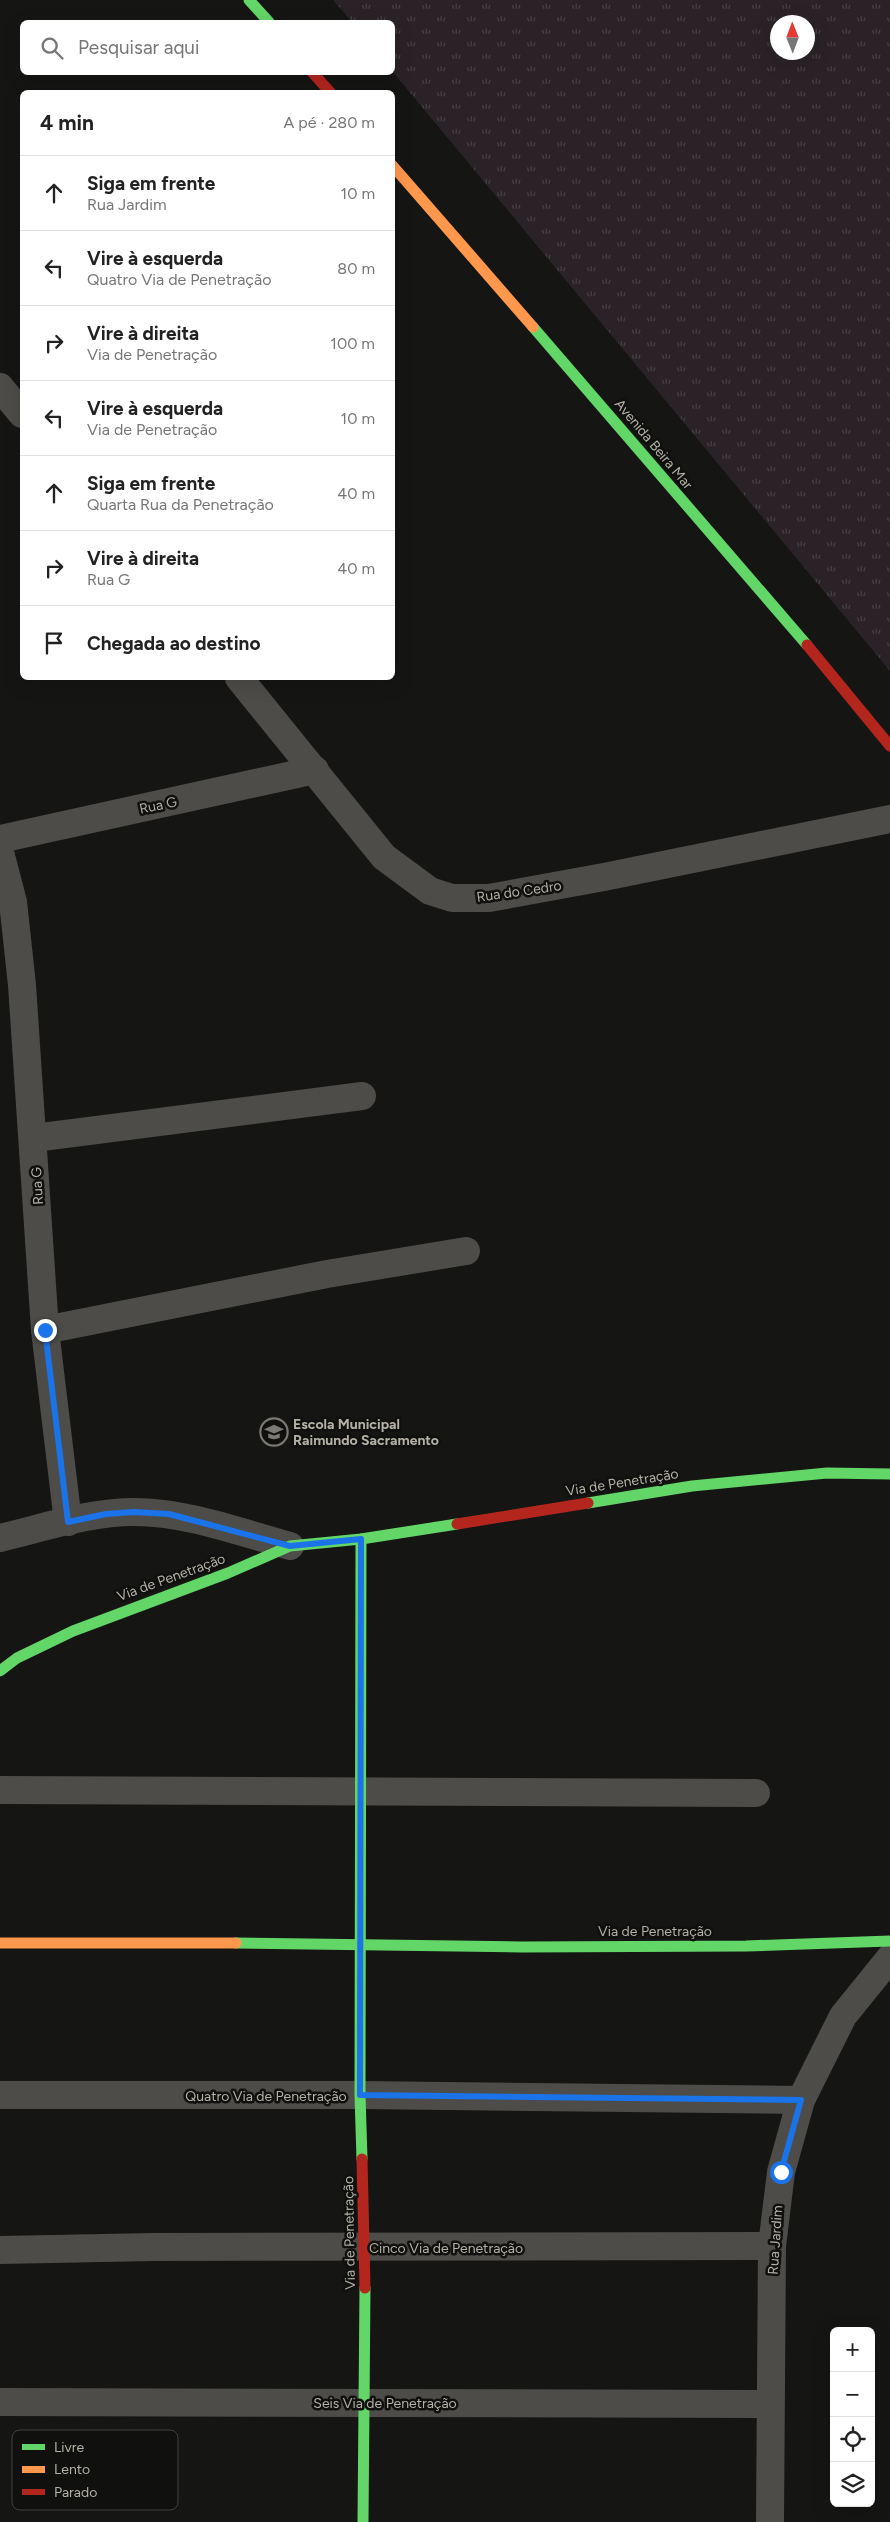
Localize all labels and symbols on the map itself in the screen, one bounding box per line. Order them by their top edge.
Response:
north arrow [770,15,815,60]
street label: Avenida Beira Mar [611,396,696,493]
street label: Rua G [138,793,179,818]
street label: Rua do Cedro [475,877,563,906]
street label: Rua G [28,1166,47,1205]
route end [34,1319,57,1342]
place label: Escola Municipal Raimundo Sacramento [293,1416,439,1449]
school or university icon: Escola Municipal Raimundo Sacramento [259,1417,289,1447]
street label: Via de Penetração [564,1465,680,1500]
street label: Via de Penetração [115,1550,228,1605]
street label: Via de Penetração [598,1923,712,1940]
street label: Quatro Via de Penetração [185,2088,347,2105]
route start [770,2161,793,2184]
street label: Via de Penetração [340,2176,359,2290]
street label: Rua Jardim [765,2205,786,2275]
street label: Cinco Via de Penetração [369,2240,523,2257]
street label: Seis Via de Penetração [313,2395,457,2412]
legend [12,2430,178,2510]
text: Livre [54,2439,85,2456]
text: Lento [54,2461,90,2478]
text: Parado [54,2484,97,2501]

